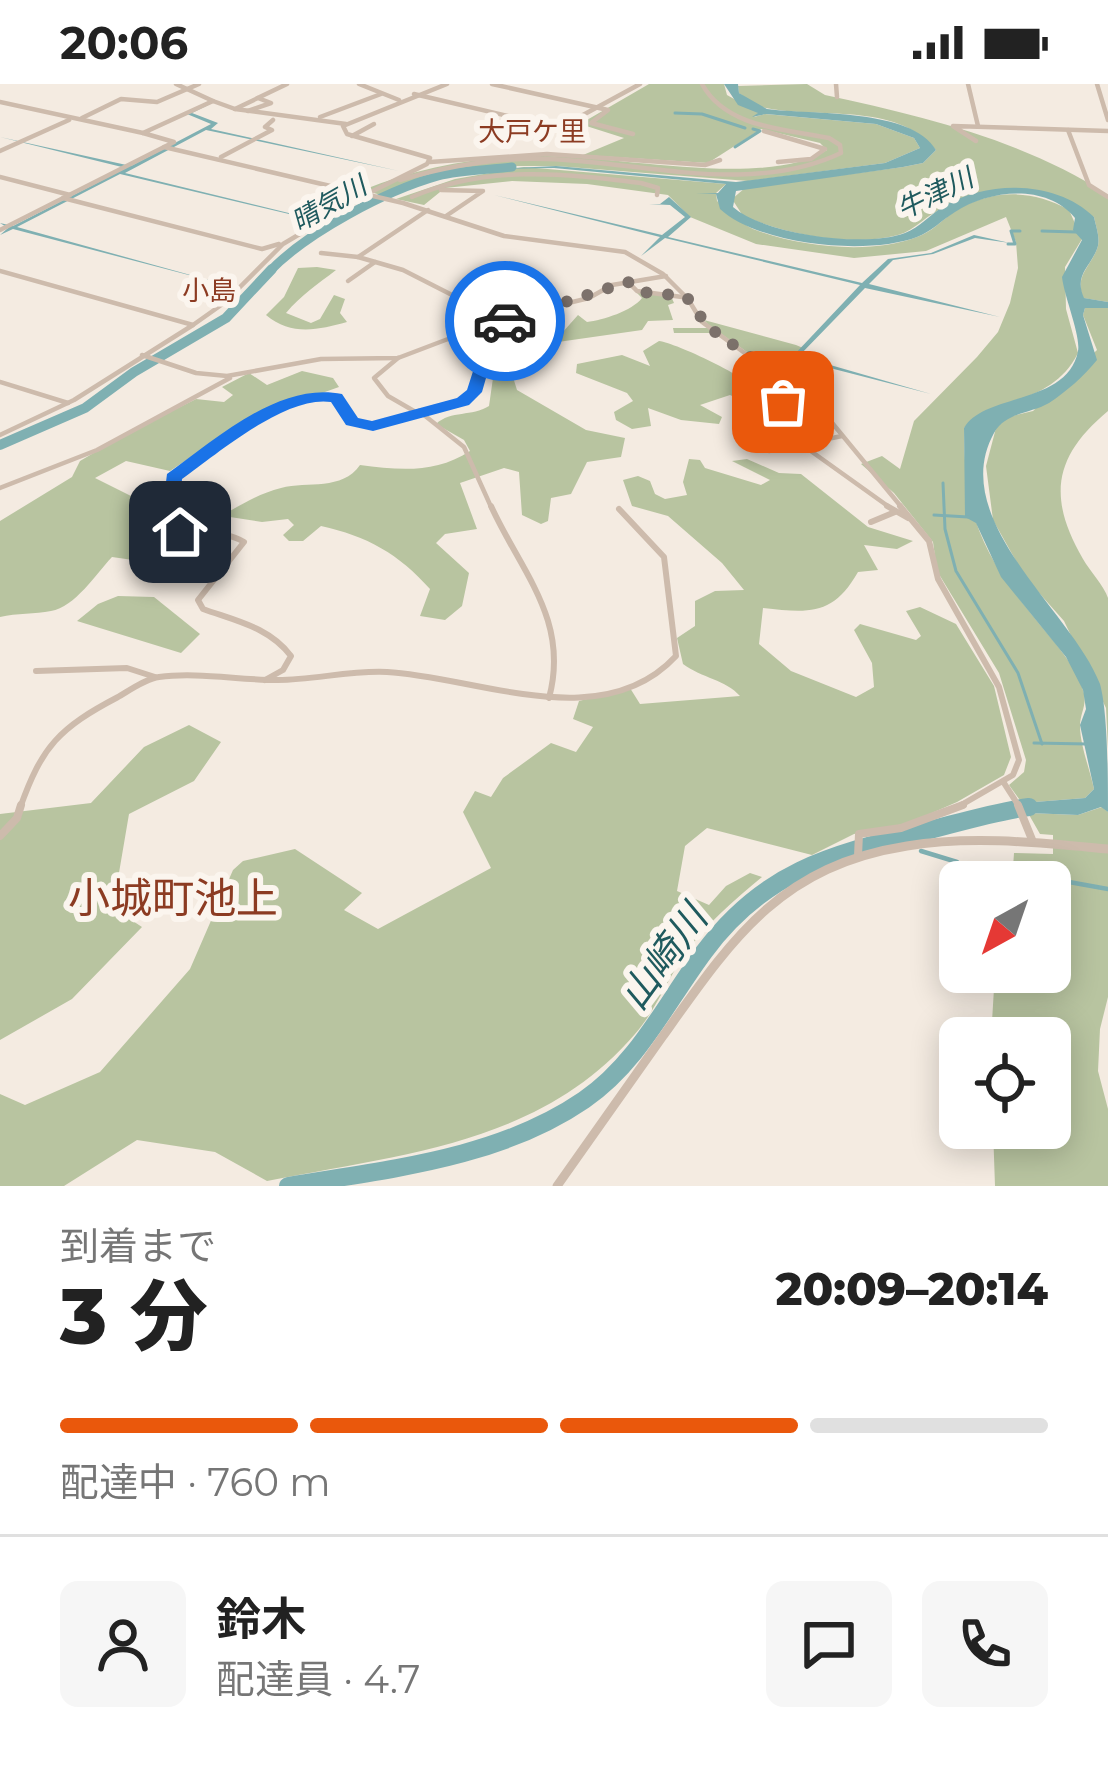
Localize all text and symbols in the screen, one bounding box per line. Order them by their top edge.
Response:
text: 20:06 [60,15,188,70]
district label: 大戸ケ里 [478,115,586,148]
water label: 牛津川 [891,160,981,226]
water label: 晴気川 [285,168,375,238]
courier [445,261,565,381]
district label: 小島 [182,274,236,307]
icon: car [472,288,538,354]
pin [732,351,834,453]
icon: bag [750,369,816,435]
pin [129,481,231,583]
icon: home [147,499,213,565]
north arrow [939,861,1071,993]
map controls [939,861,1071,1149]
district label: 小城町池上 [68,872,278,924]
water label: 山崎川 [609,892,719,1018]
button: locate [939,1017,1071,1149]
text: 到着まで [60,1222,216,1270]
text: 20:09–20:14 [775,1261,1048,1316]
text: 3 分 [60,1268,208,1364]
text: 配達中 · 760 m [60,1458,331,1506]
button: person [60,1581,186,1707]
button: chat [766,1581,892,1707]
button: phone [922,1581,1048,1707]
text: 鈴木 [216,1591,306,1646]
text: 配達員 · 4.7 [216,1655,421,1703]

